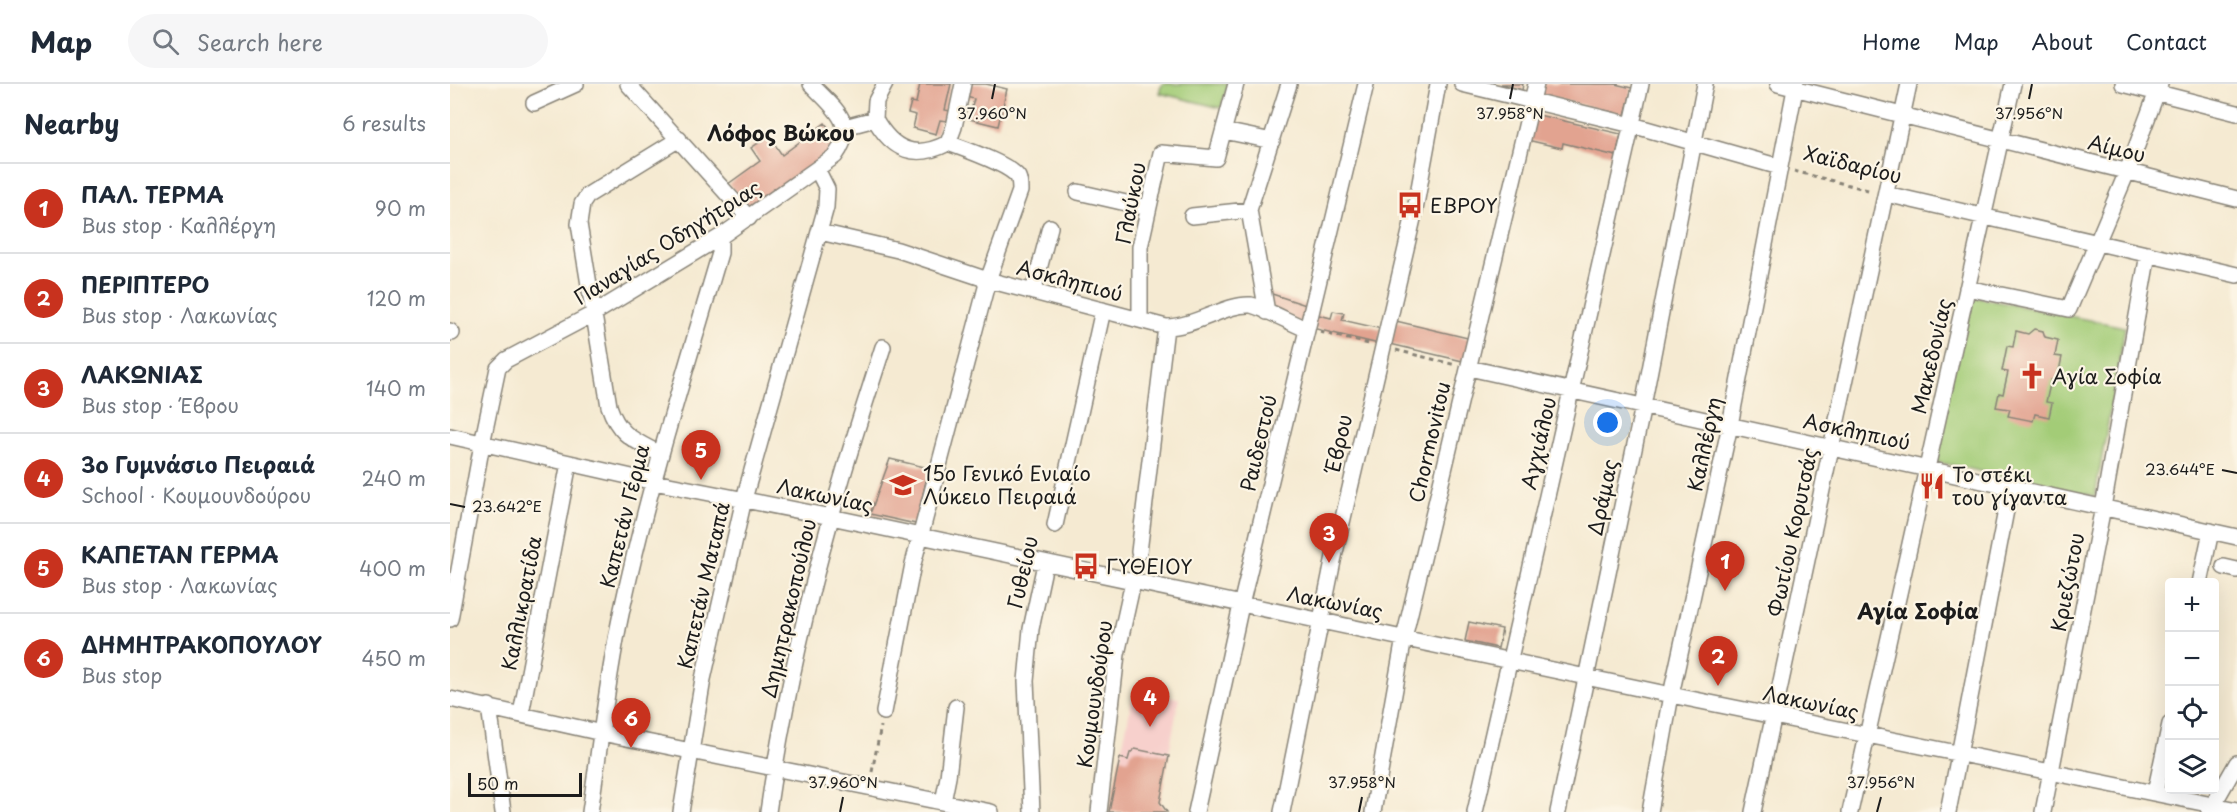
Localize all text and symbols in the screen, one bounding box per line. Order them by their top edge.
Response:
search box [128,14,548,68]
text: Map [30,20,92,63]
icon: search [149,25,182,58]
text: Search here [197,25,323,58]
text: Home [1862,25,1921,57]
text: Map [1954,25,1999,57]
text: About [2032,25,2093,57]
text: Contact [2126,25,2207,57]
text: 37.960°N [957,101,1027,124]
text: 37.958°N [1476,101,1544,124]
text: 37.956°N [1995,101,2063,124]
text: Nearby [24,104,119,143]
text: 6 results [342,108,426,138]
district label: Λόφος Βώκου [707,116,855,148]
street label: Αίμου [2085,126,2149,170]
street label: Χαϊδαρίου [1801,137,1905,191]
street label: Γλαύκου [1107,159,1153,247]
street label: Παναγίας Οδηγήτριας [568,172,766,312]
text: ΠΑΛ. ΤΕΡΜΑ [81,177,224,210]
bus stop icon: ΕΒΡΟΥ [1395,190,1425,220]
place label: ΕΒΡΟΥ [1430,190,1497,220]
text: 1 [39,193,48,223]
text: 90 m [375,193,426,223]
text: Bus stop · Καλλέργη [81,210,276,240]
street label: Ασκληπιού [1014,251,1126,309]
text: ΠΕΡΙΠΤΕΡΟ [81,267,210,300]
text: 2 [36,283,51,313]
text: 120 m [367,283,426,313]
street label: Μακεδονίας [1903,295,1959,417]
text: Bus stop · Λακωνίας [81,300,278,330]
text: ΛΑΚΩΝΙΑΣ [81,357,203,390]
church icon: Αγία Σοφία [2017,361,2047,391]
place label: Αγία Σοφία [2052,361,2162,391]
text: 3 [37,373,50,403]
text: 140 m [366,373,426,403]
street label: Chormovitou [1401,379,1457,505]
text: Bus stop · Έβρου [81,390,239,420]
street label: Ραιδεστού [1232,391,1284,495]
street label: Αγχιάλου [1513,394,1563,492]
street label: Καλλέργη [1679,394,1729,494]
street label: Ασκληπιού [1801,405,1913,457]
your location [1593,408,1622,437]
street label: Έβρου [1316,411,1359,478]
pin: 5 [682,430,720,480]
street label: Καπετάν Γέρμα [592,441,656,591]
street label: Φωτίου Κορυτσάς [1759,445,1825,619]
text: 3ο Γυμνάσιο Πειραιά [81,447,315,480]
street label: Δράμας [1579,456,1625,538]
text: 23.644°E [2145,457,2215,480]
place label: 15ο Γενικό Ενιαίο Λύκειο Πειραιά [923,458,1091,511]
place label: Το στέκι του γίγαντα [1952,459,2067,512]
text: 4 [37,463,50,493]
text: 240 m [361,463,426,493]
street label: Λακωνίας [774,470,876,520]
school or university icon: 15ο Γενικό Ενιαίο Λύκειο Πειραιά [888,470,918,500]
restaurant icon: Το στέκι του γίγαντα [1917,471,1947,501]
text: School · Κουμουνδούρου [81,480,311,510]
text: 23.642°E [472,494,542,517]
street label: Καπετάν Ματαπά [669,499,737,671]
pin: 3 [1310,514,1348,563]
street label: Δημητρακοπούλου [753,515,823,701]
street label: Κριεζώτου [2043,530,2091,634]
street label: Καλλικρατίδα [493,533,549,673]
street label: Γυθείου [999,533,1045,611]
text: ΚΑΠΕΤΑΝ ΓΕΡΜΑ [81,537,279,570]
pin: 1 [1706,542,1744,591]
bus stop icon: ΓΥΘΕΙΟΥ [1071,551,1101,581]
place label: ΓΥΘΕΙΟΥ [1106,551,1192,581]
text: 5 [37,553,50,583]
text: 400 m [359,553,426,583]
text: Bus stop · Λακωνίας [81,570,278,600]
street label: Λακωνίας [1284,578,1386,626]
map controls [2165,578,2219,794]
button: + [2165,578,2219,632]
district label: Αγία Σοφία [1856,594,1979,626]
street label: Κουμουνδούρου [1069,618,1119,770]
text: ΔΗΜΗΤΡΑΚΟΠΟΥΛΟΥ [81,627,322,660]
button: − [2165,632,2219,686]
pin: 2 [1698,636,1738,686]
text: 6 [36,643,51,673]
text: 450 m [361,643,426,673]
text: Bus stop [81,660,162,690]
street label: Λακωνίας [1760,677,1862,727]
pin: 4 [1130,678,1170,727]
button: locate [2165,686,2219,740]
pin: 6 [612,698,651,748]
button: layers [2165,740,2219,794]
scale bar [468,770,582,798]
text: 37.960°N [808,770,878,793]
text: 37.958°N [1328,770,1396,793]
text: 37.956°N [1847,770,1915,793]
text: 50 m [477,771,518,795]

